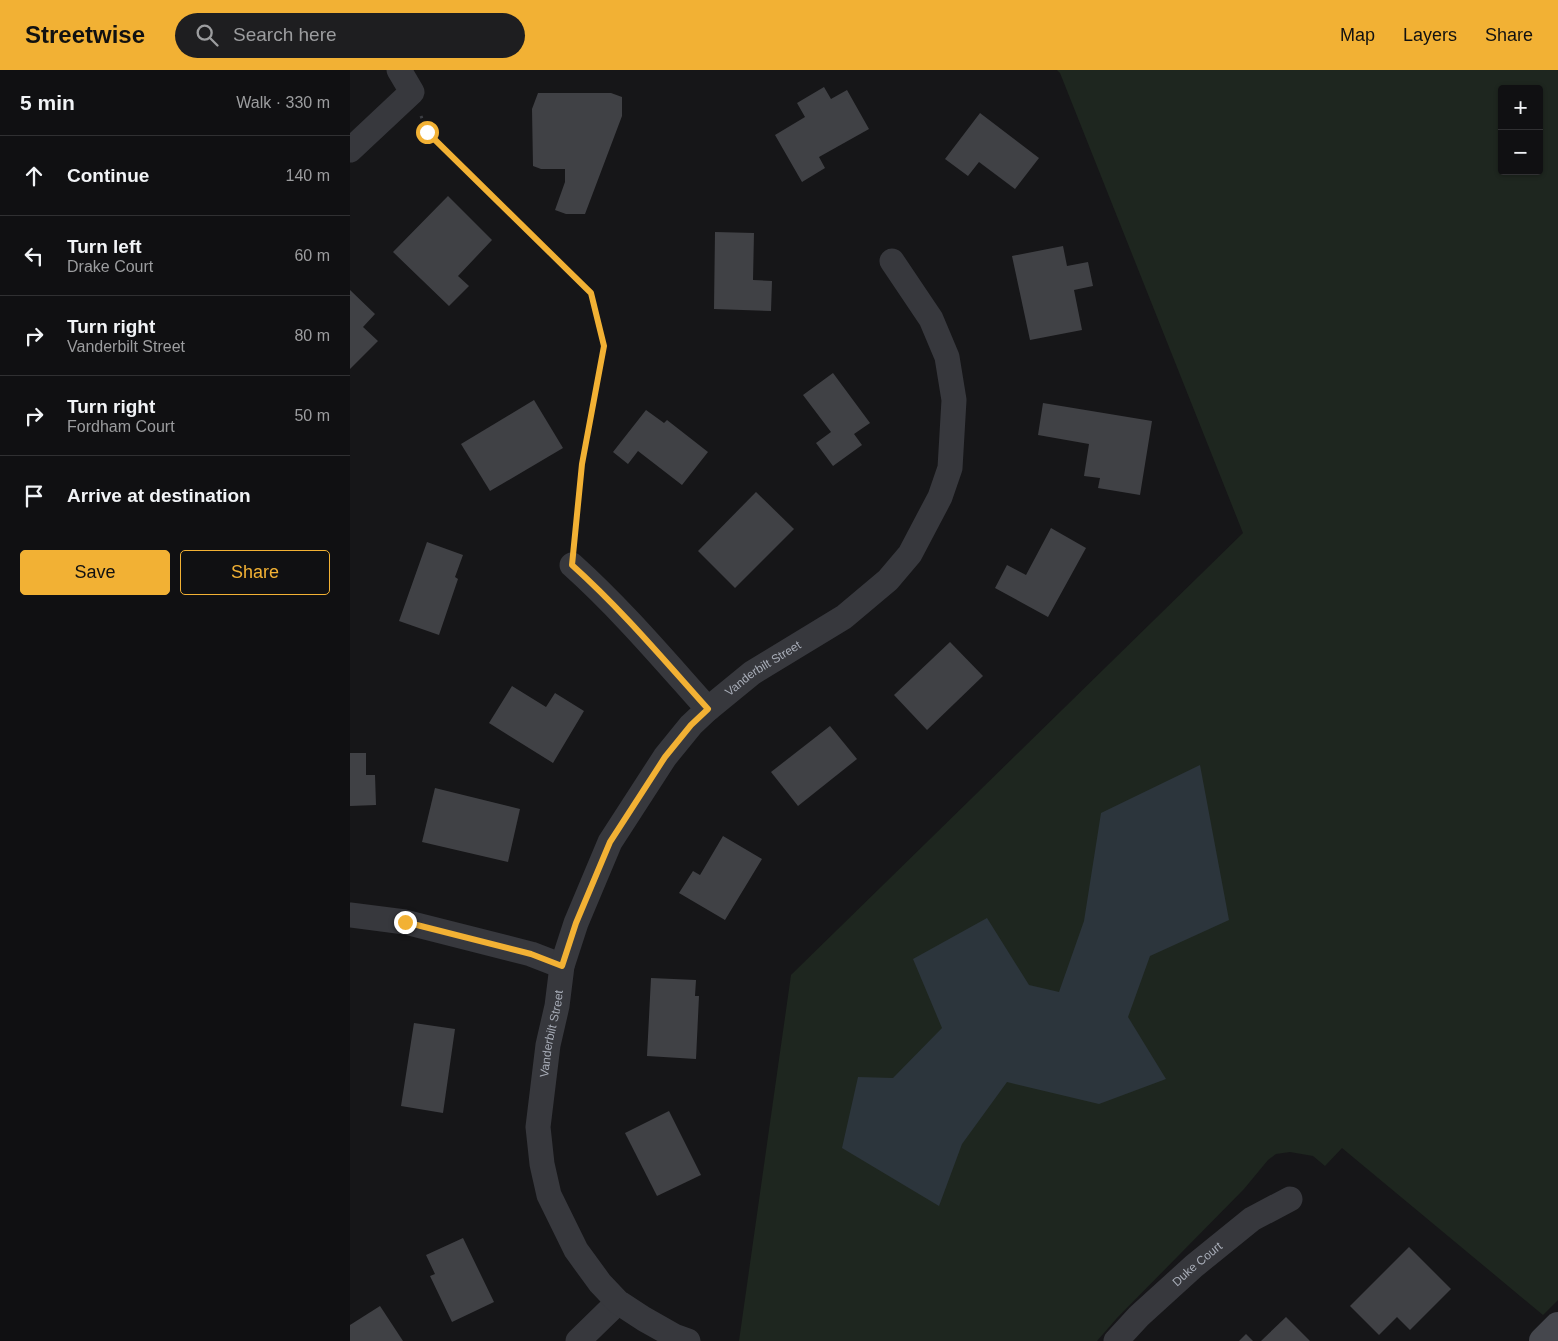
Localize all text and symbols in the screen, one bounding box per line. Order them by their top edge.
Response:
search box [175,13,525,58]
text: Streetwise [25,21,145,48]
icon: search [193,21,221,49]
text: Search here [233,24,337,45]
text: Map [1340,25,1375,45]
text: Layers [1403,25,1457,45]
text: Share [1485,25,1533,45]
map controls [1498,85,1543,175]
button: + [1498,85,1543,130]
text: 5 min [20,91,75,114]
text: Walk · 330 m [236,94,330,111]
route start [416,121,439,144]
button: − [1498,130,1543,175]
icon: ahead [20,162,48,190]
text: Continue [67,165,149,186]
text: 140 m [286,167,330,184]
text: Turn left [67,236,142,257]
icon: left [20,242,48,270]
text: 60 m [294,247,330,264]
text: Drake Court [67,258,153,275]
text: Turn right [67,316,155,337]
icon: right [20,322,48,350]
text: 80 m [294,327,330,344]
text: Vanderbilt Street [67,338,185,355]
text: Turn right [67,396,155,417]
icon: right [20,402,48,430]
text: 50 m [294,407,330,424]
text: Fordham Court [67,418,175,435]
icon: arrive [20,482,48,510]
text: Arrive at destination [67,485,251,506]
button: Save [20,550,170,595]
button: Share [180,550,330,595]
street label: Vanderbilt Street [722,638,804,699]
route end [394,911,417,934]
street label: Vanderbilt Street [537,989,566,1078]
street label: Duke Court [1170,1239,1225,1289]

